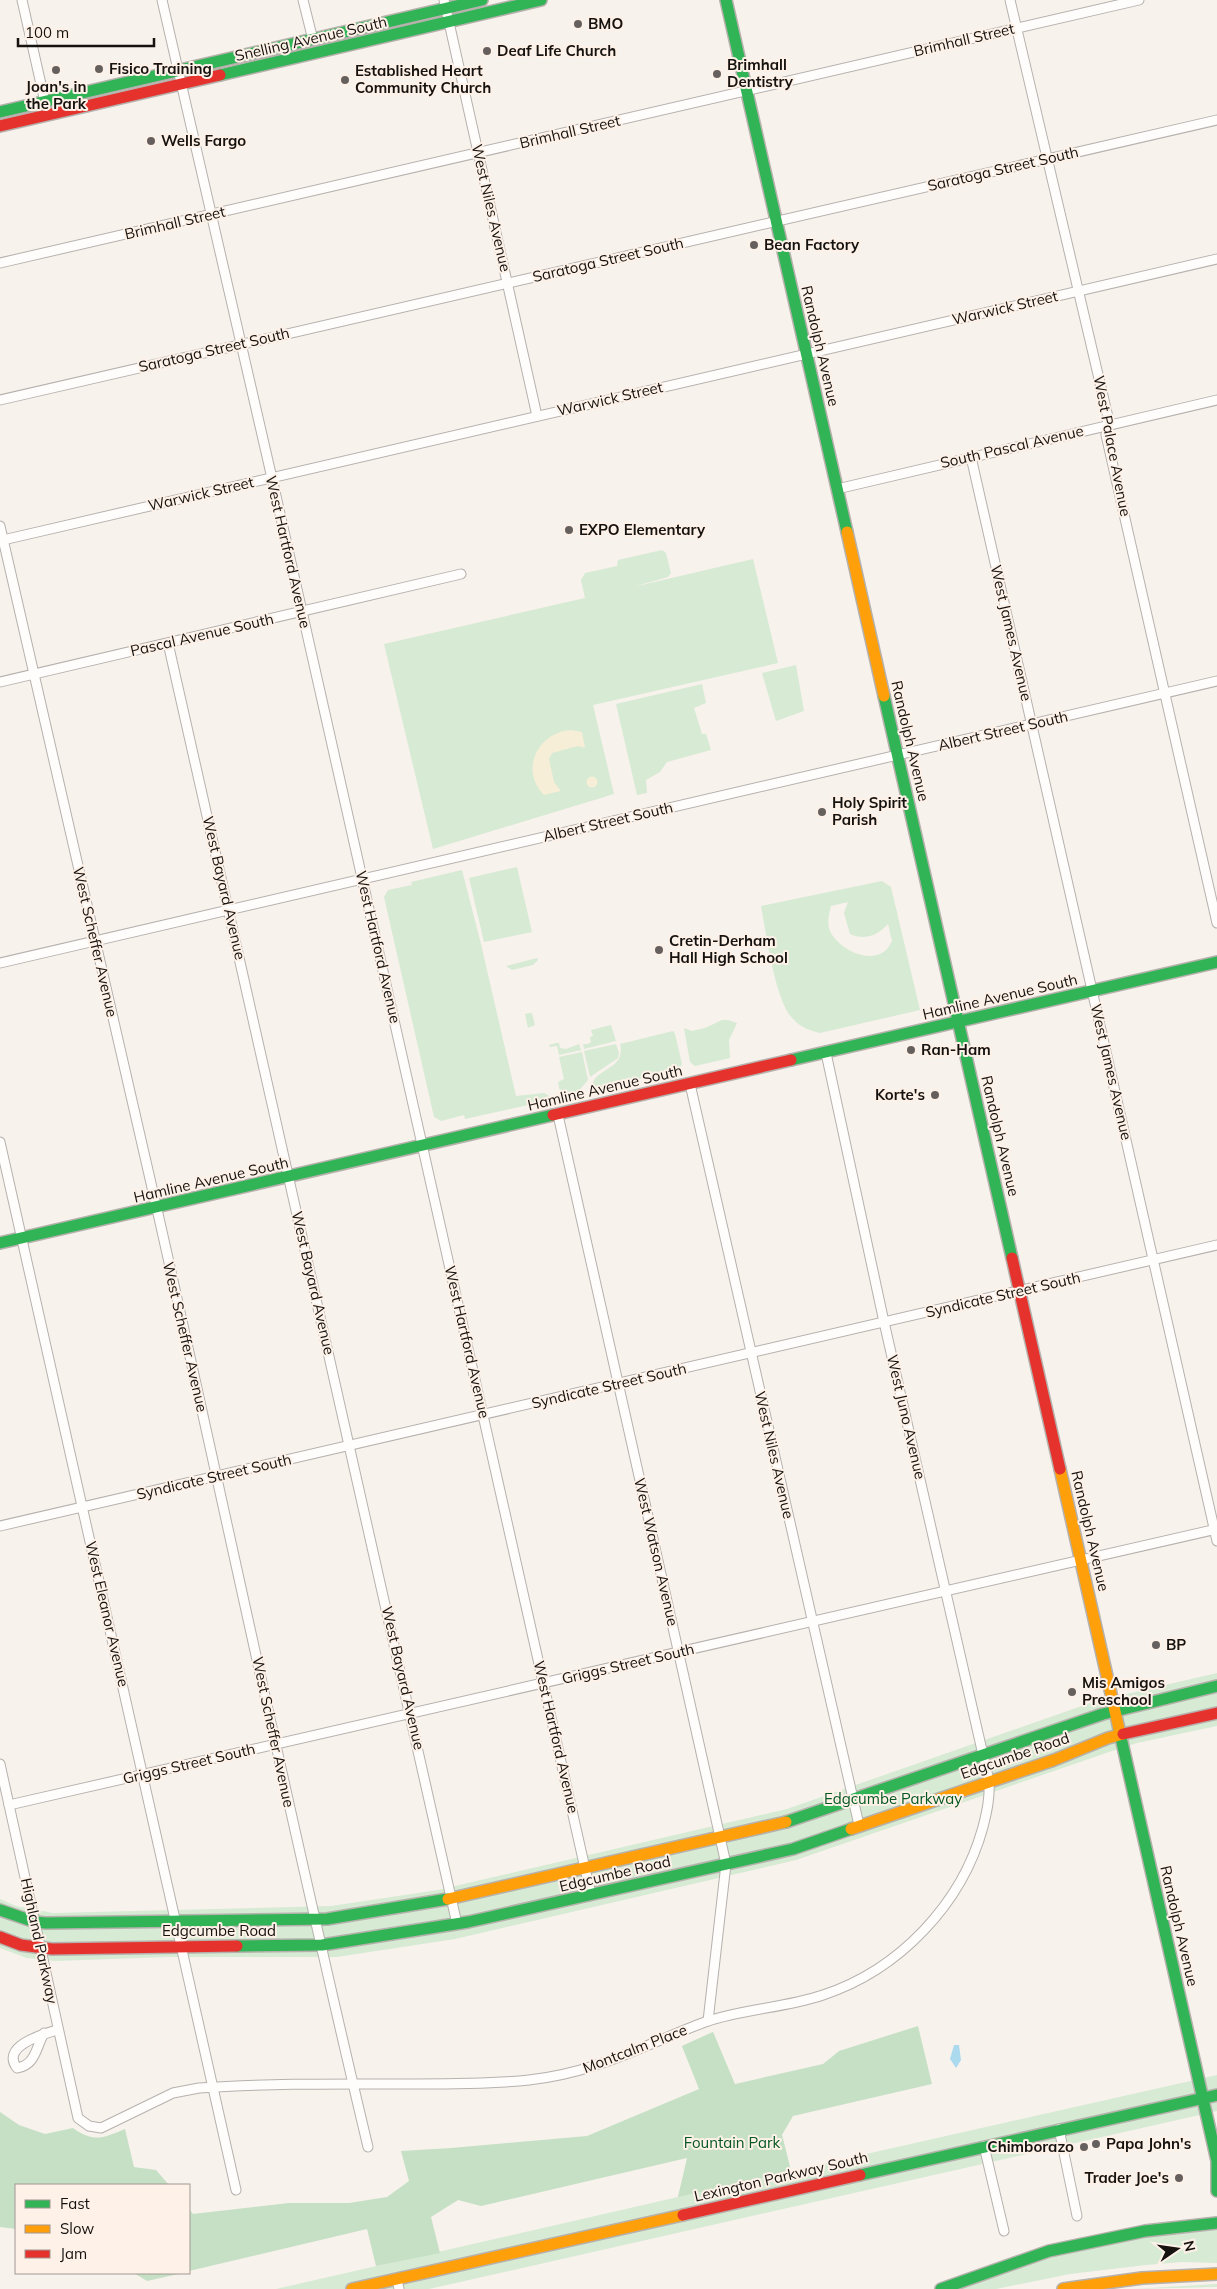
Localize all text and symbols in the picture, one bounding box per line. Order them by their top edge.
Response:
street label: Snelling Avenue South [233,12,389,65]
place label: BMO [588,14,623,33]
scale bar [18,15,154,47]
marker: BMO [572,18,584,30]
street label: Brimhall Street [912,19,1016,60]
text: 100 m [25,23,69,42]
place label: Deaf Life Church [497,41,616,60]
marker: Deaf Life Church [481,45,493,57]
place label: Brimhall Dentistry [727,55,794,91]
place label: Fisico Training [109,59,212,78]
place label: Established Heart Community Church [355,61,491,97]
marker: Fisico Training [93,63,105,75]
marker: Joan's in the Park [50,64,62,76]
marker: Brimhall Dentistry [711,68,723,80]
marker: Established Heart Community Church [339,74,351,86]
place label: Joan's in the Park [26,77,87,113]
street label: Brimhall Street [518,111,622,152]
place label: Wells Fargo [161,131,246,150]
marker: Wells Fargo [145,135,157,147]
street label: West Niles Avenue [468,142,515,274]
street label: Saratoga Street South [926,142,1080,195]
street label: Brimhall Street [123,202,227,243]
street label: Saratoga Street South [531,233,685,286]
place label: Bean Factory [764,235,860,254]
marker: Bean Factory [748,239,760,251]
street label: Randolph Avenue [797,284,844,408]
street label: Warwick Street [950,286,1060,329]
street label: Saratoga Street South [137,323,291,376]
street label: West Palace Avenue [1090,374,1135,518]
street label: Warwick Street [555,377,665,420]
street label: South Pascal Avenue [938,421,1085,472]
street label: Warwick Street [146,472,256,515]
street label: West Hartford Avenue [262,474,315,630]
place label: EXPO Elementary [579,520,706,539]
marker: EXPO Elementary [563,524,575,536]
street label: West James Avenue [987,563,1036,703]
street label: Pascal Avenue South [128,609,275,660]
street label: Randolph Avenue [887,679,934,803]
street label: Albert Street South [936,706,1070,755]
place label: Holy Spirit Parish [832,793,907,829]
street label: Albert Street South [541,797,675,846]
marker: Holy Spirit Parish [816,806,828,818]
street label: West Bayard Avenue [199,814,250,962]
street label: West Scheffer Avenue [69,865,122,1019]
street label: West Hartford Avenue [352,869,405,1025]
place label: Cretin-Derham Hall High School [669,931,788,967]
marker: Cretin-Derham Hall High School [653,944,665,956]
street label: Hamline Avenue South [921,969,1079,1024]
street label: West James Avenue [1087,1002,1136,1142]
place label: Ran-Ham [921,1040,991,1059]
marker: Ran-Ham [905,1044,917,1056]
street label: Hamline Avenue South [526,1060,684,1115]
street label: Randolph Avenue [977,1074,1024,1198]
place label: Korte's [875,1085,925,1104]
marker: Korte's [929,1089,941,1101]
street label: Hamline Avenue South [132,1152,290,1207]
street label: West Bayard Avenue [288,1209,339,1357]
street label: West Scheffer Avenue [159,1260,212,1414]
street label: West Hartford Avenue [441,1264,494,1420]
street label: Syndicate Street South [924,1267,1082,1322]
street label: West Juno Avenue [883,1353,930,1481]
street label: Syndicate Street South [530,1358,688,1413]
street label: West Niles Avenue [751,1389,798,1521]
street label: Syndicate Street South [135,1449,293,1504]
street label: Randolph Avenue [1067,1469,1114,1593]
street label: West Watson Avenue [630,1476,683,1628]
street label: West Eleanor Avenue [81,1539,134,1689]
street label: West Bayard Avenue [378,1604,429,1752]
place label: BP [1166,1635,1186,1654]
street label: Griggs Street South [560,1639,696,1688]
marker: BP [1150,1639,1162,1651]
street label: West Scheffer Avenue [248,1655,299,1809]
street label: West Hartford Avenue [530,1659,583,1815]
place label: Mis Amigos Preschool [1082,1673,1165,1709]
marker: Mis Amigos Preschool [1066,1686,1078,1698]
street label: Edgcumbe Road [958,1728,1072,1783]
street label: Griggs Street South [121,1739,257,1788]
park label: Edgcumbe Parkway [824,1789,962,1808]
street label: Edgcumbe Road [557,1851,673,1896]
street label: Randolph Avenue [1156,1864,1203,1988]
street label: Highland Parkway [17,1876,62,2006]
street label: Edgcumbe Road [162,1921,276,1940]
street label: Montcalm Place [580,2020,690,2077]
park label: Fountain Park [684,2133,780,2152]
place label: Papa John's [1106,2134,1191,2153]
place label: Chimborazo [987,2137,1074,2156]
marker: Papa John's [1090,2138,1102,2150]
marker: Chimborazo [1078,2141,1090,2153]
street label: Lexington Parkway South [692,2147,870,2206]
place label: Trader Joe's [1085,2168,1169,2187]
marker: Trader Joe's [1173,2172,1185,2184]
legend [15,2184,190,2274]
text: Fast [60,2194,90,2213]
text: Slow [60,2219,94,2238]
north arrow [1152,2224,1202,2274]
text: N [1180,2239,1200,2253]
text: Jam [60,2244,87,2263]

